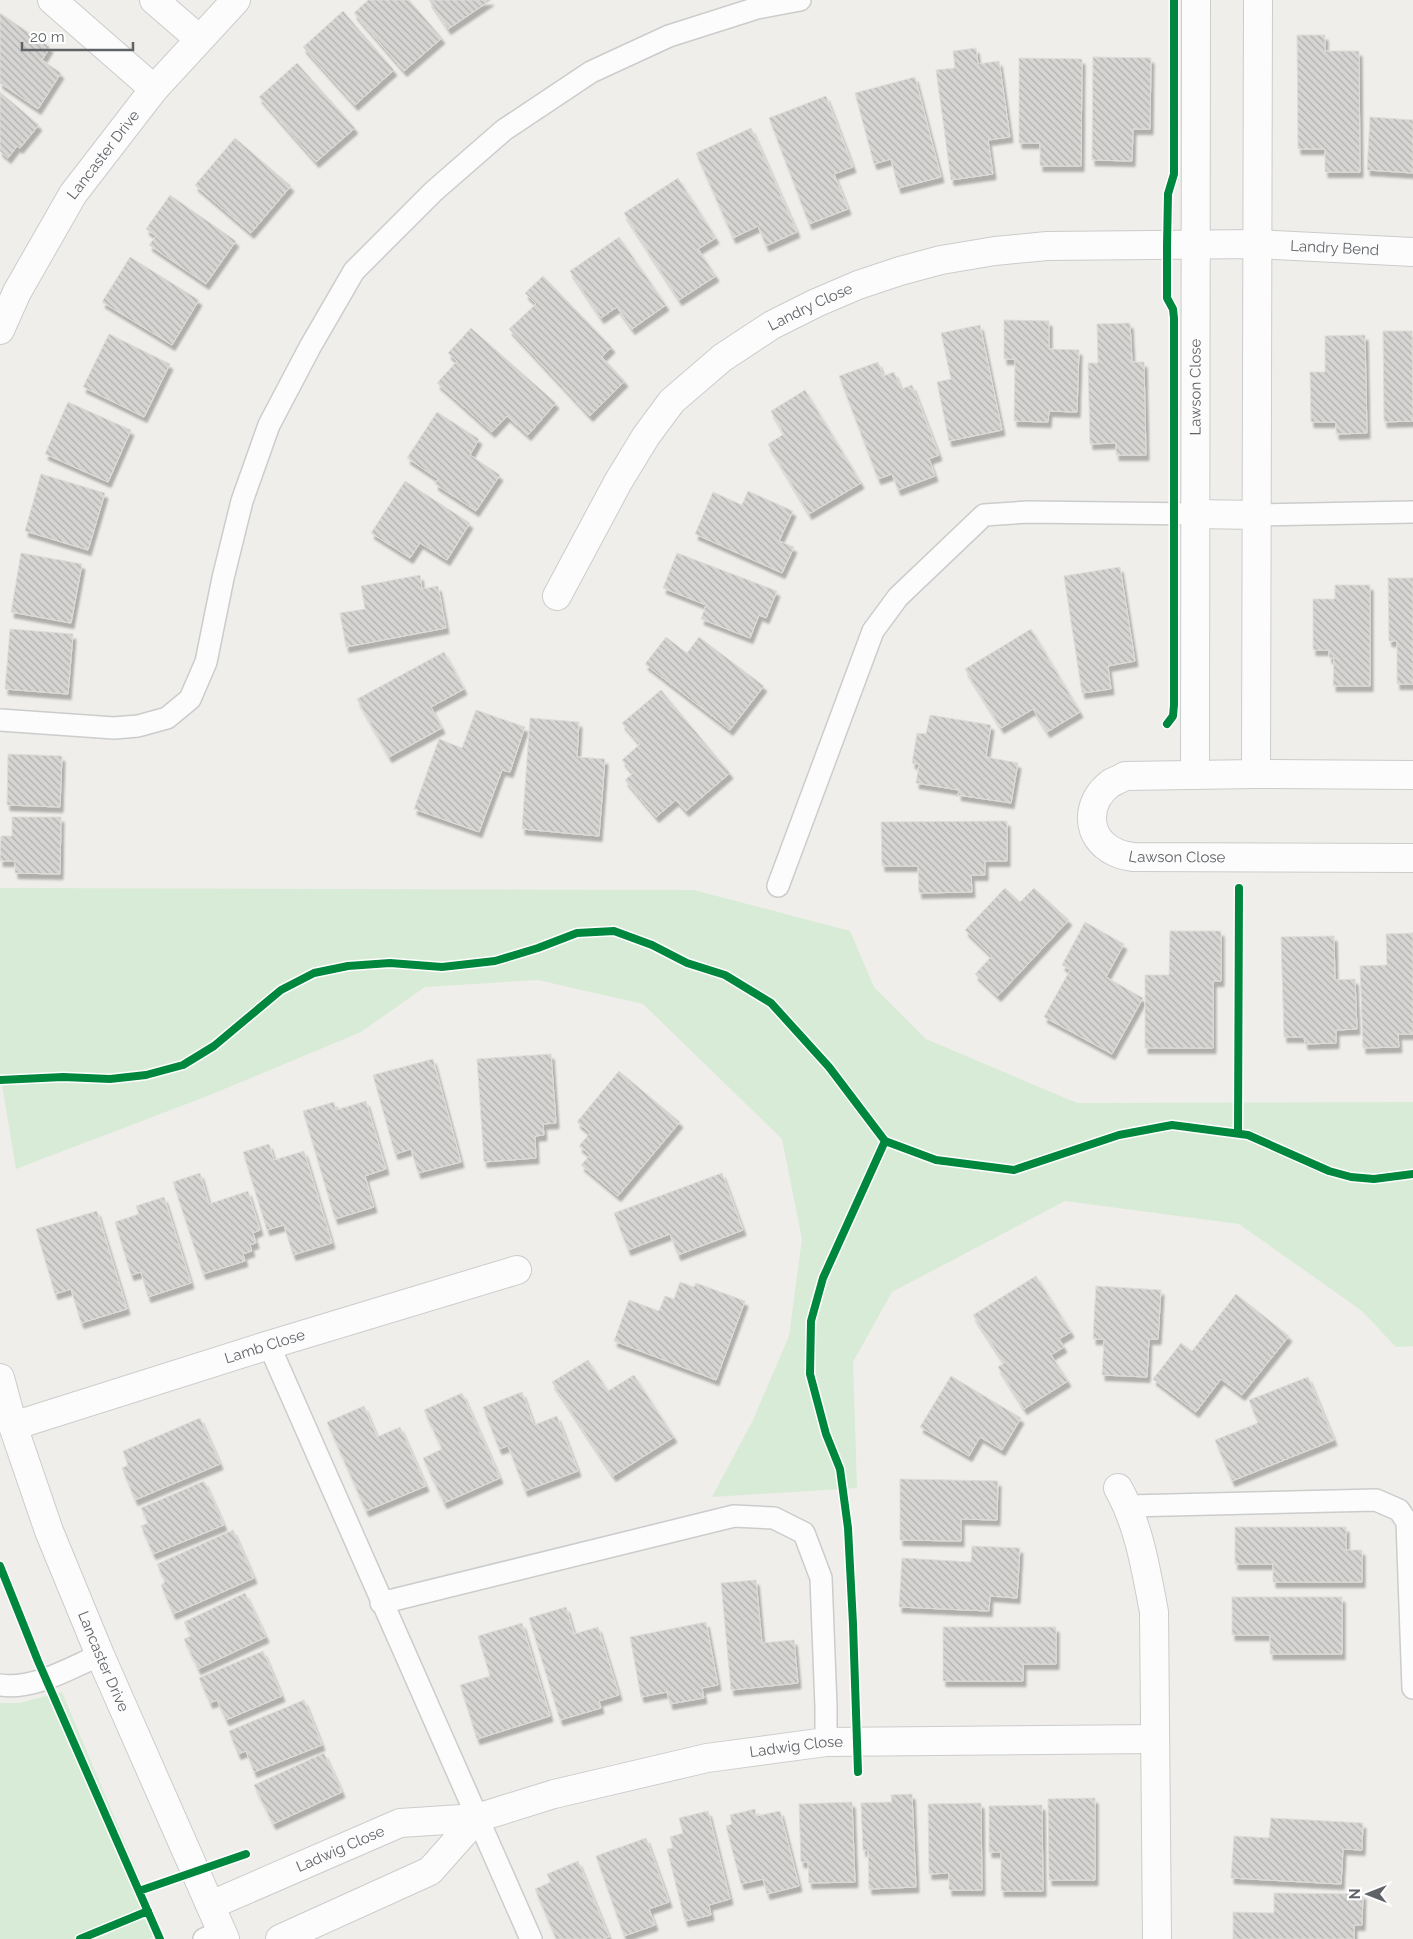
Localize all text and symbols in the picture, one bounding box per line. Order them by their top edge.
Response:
scale bar [22,20,134,52]
text: 20 m [30,28,65,46]
street label: Lancaster Drive [63,107,143,203]
street label: Landry Bend [1290,237,1379,259]
street label: Landry Close [765,279,855,334]
street label: Lawson Close [1186,338,1205,435]
street label: Lawson Close [1127,847,1226,867]
street label: Lamb Close [222,1326,307,1367]
street label: Lancaster Drive [74,1608,133,1715]
street label: Ladwig Close [748,1733,843,1761]
street label: Ladwig Close [294,1822,387,1876]
north arrow [1343,1869,1393,1919]
text: N [1347,1889,1363,1899]

